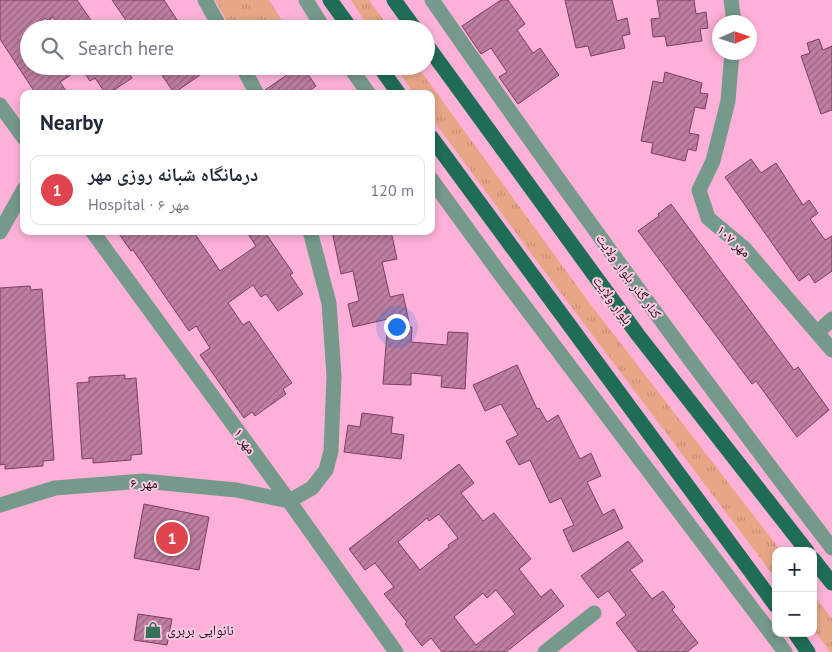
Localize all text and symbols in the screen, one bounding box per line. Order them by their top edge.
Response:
north arrow [712,15,757,60]
search box [20,20,435,75]
icon: search [38,34,66,62]
text: Search here [78,36,174,60]
text: Nearby [40,109,103,136]
text: درمانگاه شبانه روزی مهر [88,162,258,186]
text: 1 [52,180,62,200]
text: 120 m [371,180,414,200]
text: Hospital · مهر ۶ [88,194,189,214]
street label: مهر ۱۰۷ [713,221,755,261]
street label: کنار گذر بلوار ولایت [593,230,665,322]
street label: بلوار ولایت [590,272,636,328]
your location [384,314,410,340]
street label: مهر ۱ [230,425,260,457]
street label: مهر ۶ [130,474,158,492]
pin: 1 [156,519,188,557]
map controls [772,547,817,637]
button: + [772,547,817,592]
button: − [772,592,817,637]
shop icon: نانوایی بربری [143,620,163,640]
place label: نانوایی بربری [167,621,234,639]

